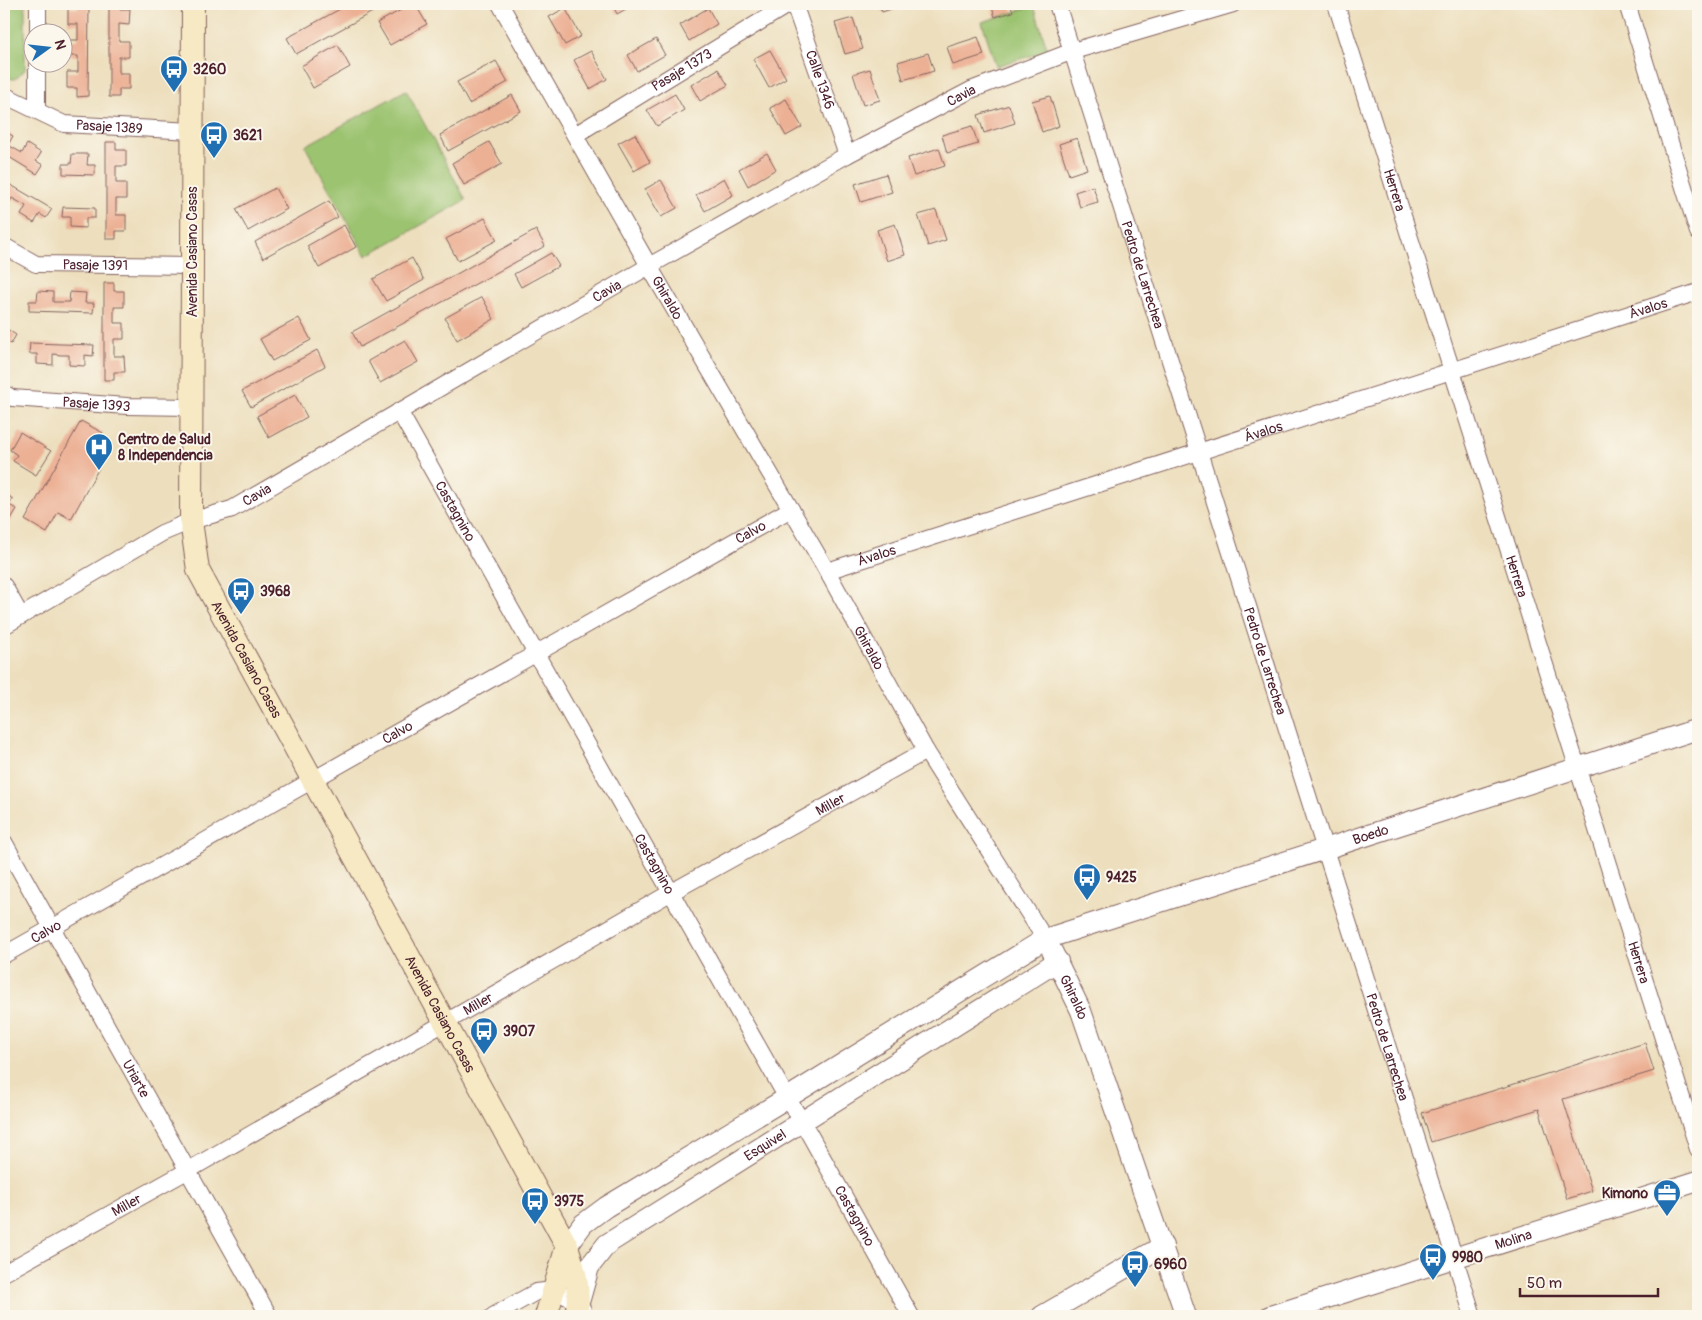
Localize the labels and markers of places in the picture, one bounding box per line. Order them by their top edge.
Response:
bus stop icon: 3260 [159,54,189,93]
place label: 3260 [193,61,227,78]
bus stop icon: 3621 [199,120,229,159]
place label: 3621 [233,127,262,144]
place label: Centro de Salud 8 Independencia [118,431,213,464]
hospital icon: Centro de Salud 8 Independencia [84,432,114,471]
bus stop icon: 3968 [226,576,256,615]
place label: 3968 [260,583,290,600]
bus stop icon: 9425 [1072,862,1102,901]
place label: 9425 [1106,869,1137,886]
bus stop icon: 3907 [469,1016,499,1055]
place label: 3907 [503,1023,536,1040]
office icon: Kimono [1652,1178,1682,1217]
place label: Kimono [1602,1185,1648,1202]
bus stop icon: 3975 [520,1186,550,1225]
place label: 3975 [554,1193,584,1210]
bus stop icon: 9980 [1418,1242,1448,1281]
bus stop icon: 6960 [1120,1249,1150,1288]
place label: 9980 [1452,1249,1483,1266]
place label: 6960 [1154,1256,1188,1273]

